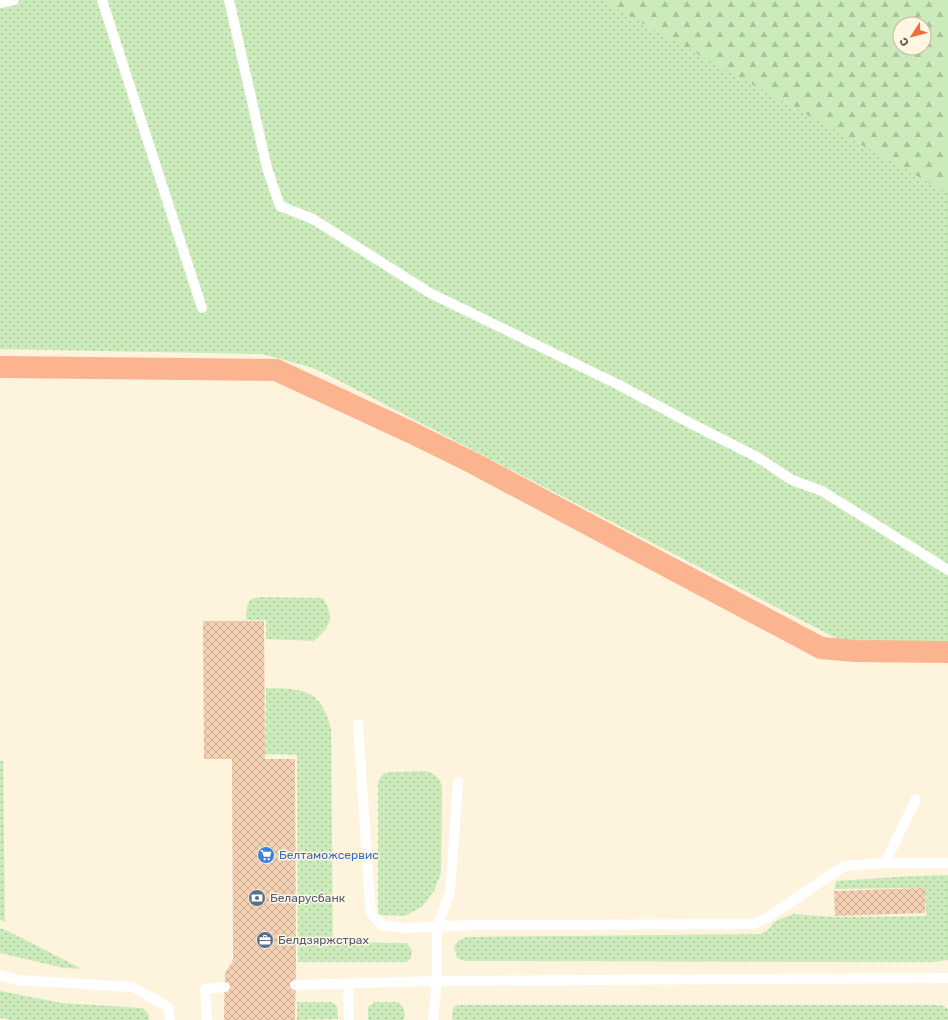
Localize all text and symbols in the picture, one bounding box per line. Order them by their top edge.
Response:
north arrow [892,16,932,56]
text: С [897,34,912,49]
supermarket icon: Белтаможсервис [256,845,276,865]
place label: Белтаможсервис [279,848,379,862]
bank icon: Беларусбанк [247,888,267,908]
place label: Беларусбанк [270,891,346,905]
office icon: Белдзяржстрах [255,930,275,950]
place label: Белдзяржстрах [278,933,369,947]

